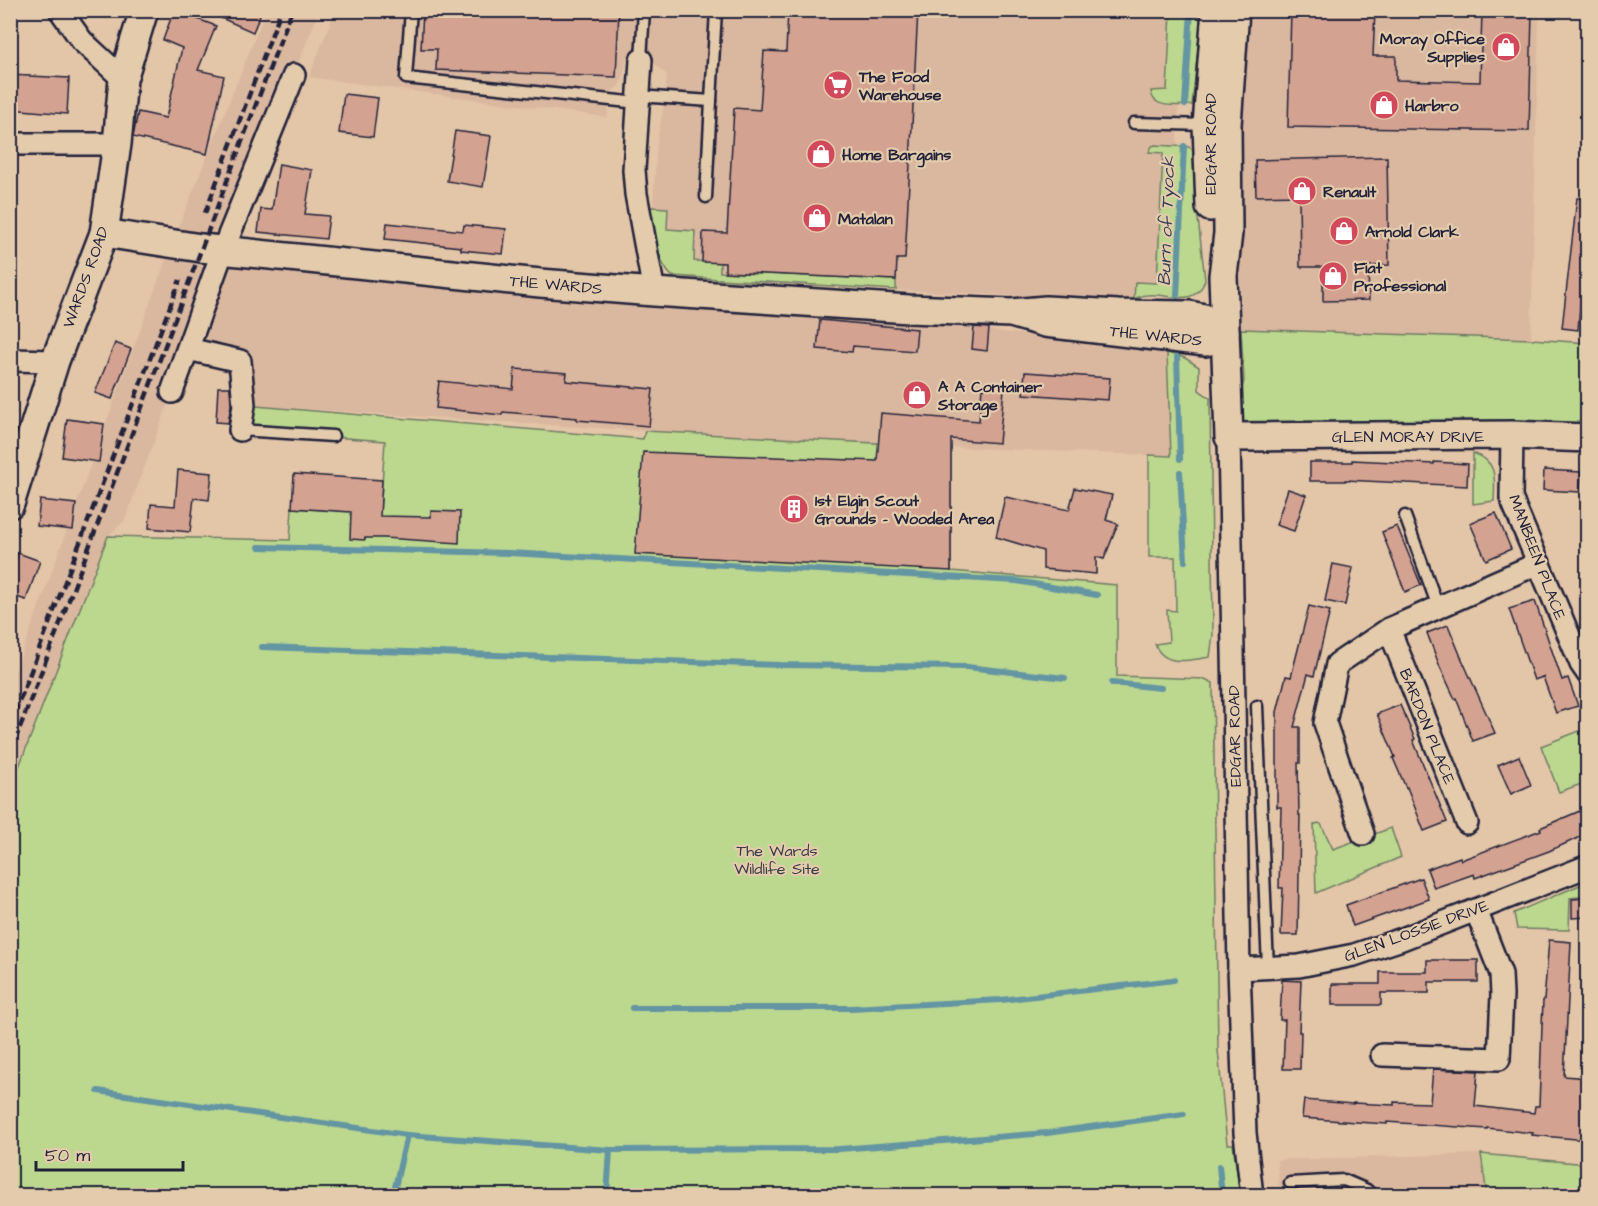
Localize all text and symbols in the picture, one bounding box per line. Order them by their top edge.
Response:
place label: Moray Office Supplies [1380,28,1485,68]
shop icon: Moray Office Supplies [1490,31,1522,63]
place label: The Food Warehouse [858,66,942,106]
supermarket icon: The Food Warehouse [822,69,854,101]
shop icon: Harbro [1368,89,1400,121]
street label: EDGAR ROAD [1200,93,1222,195]
place label: Harbro [1405,95,1459,117]
shop icon: Home Bargains [805,138,837,170]
place label: Home Bargains [842,144,951,168]
water label: Burn of Tyock [1152,155,1182,286]
shop icon: Renault [1286,175,1318,207]
place label: Renault [1323,181,1377,203]
shop icon: Matalan [801,202,833,234]
place label: Matalan [838,208,893,230]
shop icon: Arnold Clark [1328,215,1360,247]
place label: Arnold Clark [1365,221,1459,243]
street label: WARDS ROAD [57,224,114,331]
place label: Fiat Professional [1354,257,1447,297]
shop icon: Fiat Professional [1317,260,1349,292]
street label: THE WARDS [509,270,603,300]
street label: THE WARDS [1109,320,1203,352]
place label: A A Container Storage [937,376,1042,418]
shop icon: A A Container Storage [901,379,933,411]
street label: GLEN MORAY DRIVE [1332,426,1485,448]
place label: 1st Elgin Scout Grounds - Wooded Area [815,490,995,530]
street label: MANBEEN PLACE [1503,492,1571,624]
building icon: 1st Elgin Scout Grounds - Wooded Area [778,493,810,525]
street label: BARDON PLACE [1394,665,1460,788]
street label: EDGAR ROAD [1223,685,1247,787]
park label: The Wards Wildlife Site [734,840,820,880]
street label: GLEN LOSSIE DRIVE [1341,894,1492,967]
scale bar [36,1134,183,1172]
text: 50 m [45,1143,90,1168]

